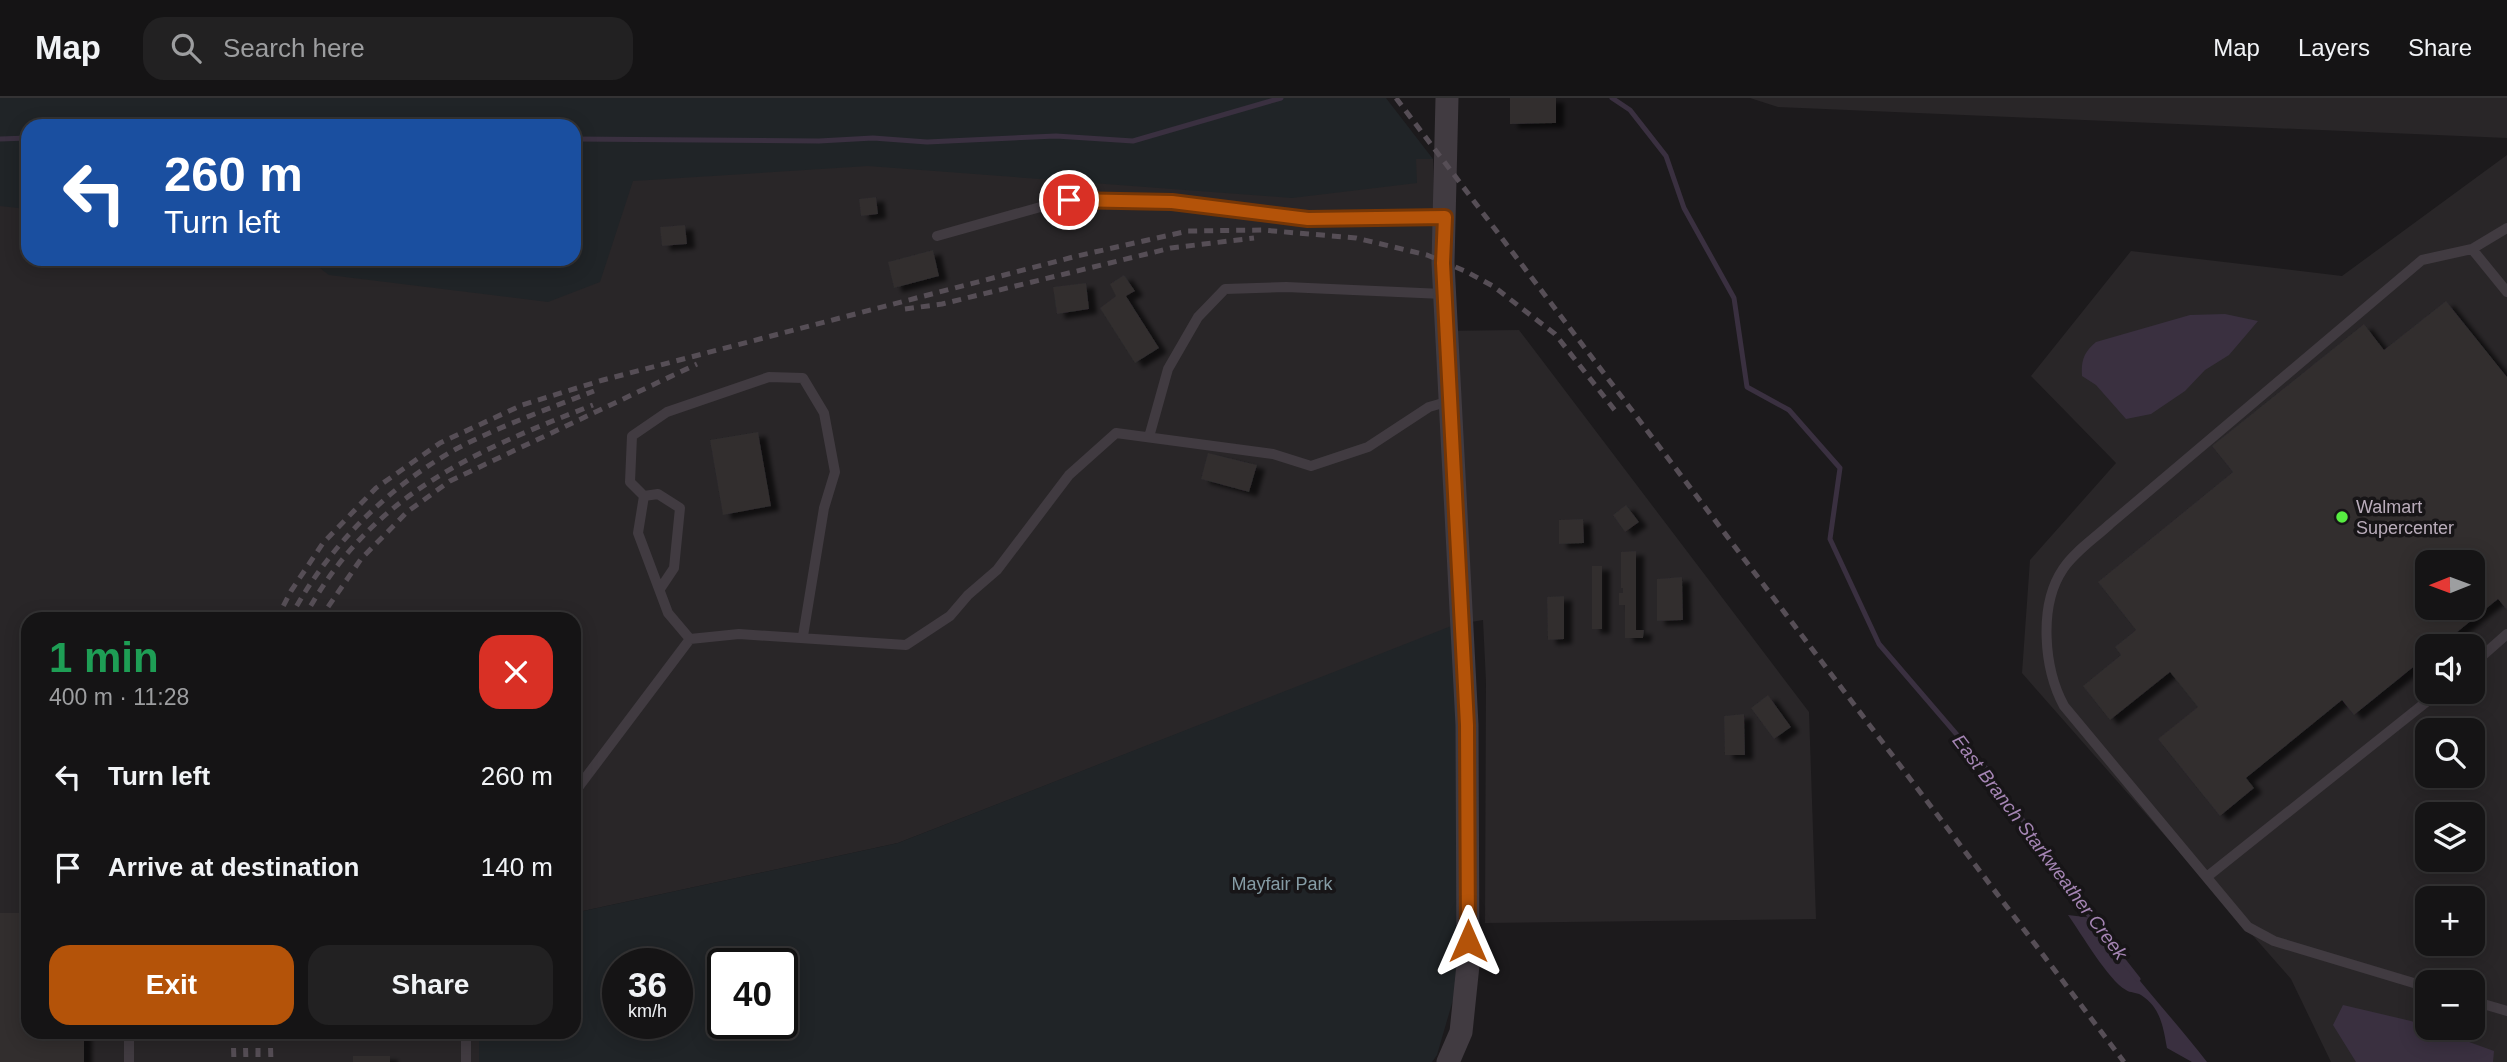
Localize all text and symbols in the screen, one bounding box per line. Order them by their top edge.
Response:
search box [143,17,633,80]
text: Map [35,29,101,66]
icon: search [167,29,205,67]
text: Search here [223,33,365,63]
text: Map [2213,34,2260,61]
text: Layers [2298,34,2370,61]
text: Share [2408,34,2472,61]
icon: left [49,147,140,238]
text: 260 m [164,147,303,201]
pin [1039,170,1099,230]
icon: arrive [1050,181,1088,219]
text: Turn left [164,204,280,240]
place label: Walmart Supercenter [2356,497,2454,538]
marker: Walmart Supercenter [2334,509,2350,525]
north arrow [2415,550,2485,620]
map controls [2415,550,2485,1040]
text: 1 min [49,634,159,681]
button: sound [2415,634,2485,704]
button: close [479,635,553,709]
text: 400 m · 11:28 [49,684,189,710]
button: search [2415,718,2485,788]
water label: East Branch Starkweather Creek [1948,730,2133,965]
icon: left [49,758,87,796]
text: Turn left [108,761,210,791]
text: 260 m [481,761,553,791]
button: layers [2415,802,2485,872]
icon: arrive [49,849,87,887]
text: Arrive at destination [108,852,359,882]
text: 140 m [481,852,553,882]
park label: Mayfair Park [1231,874,1334,894]
button: + [2415,886,2485,956]
position arrow [1431,904,1505,978]
button: Exit [49,945,294,1025]
button: Share [308,945,553,1025]
speed limit sign: 40 [707,948,798,1039]
text: 36 [628,965,667,1004]
button: − [2415,970,2485,1040]
text: km/h [628,1001,667,1021]

